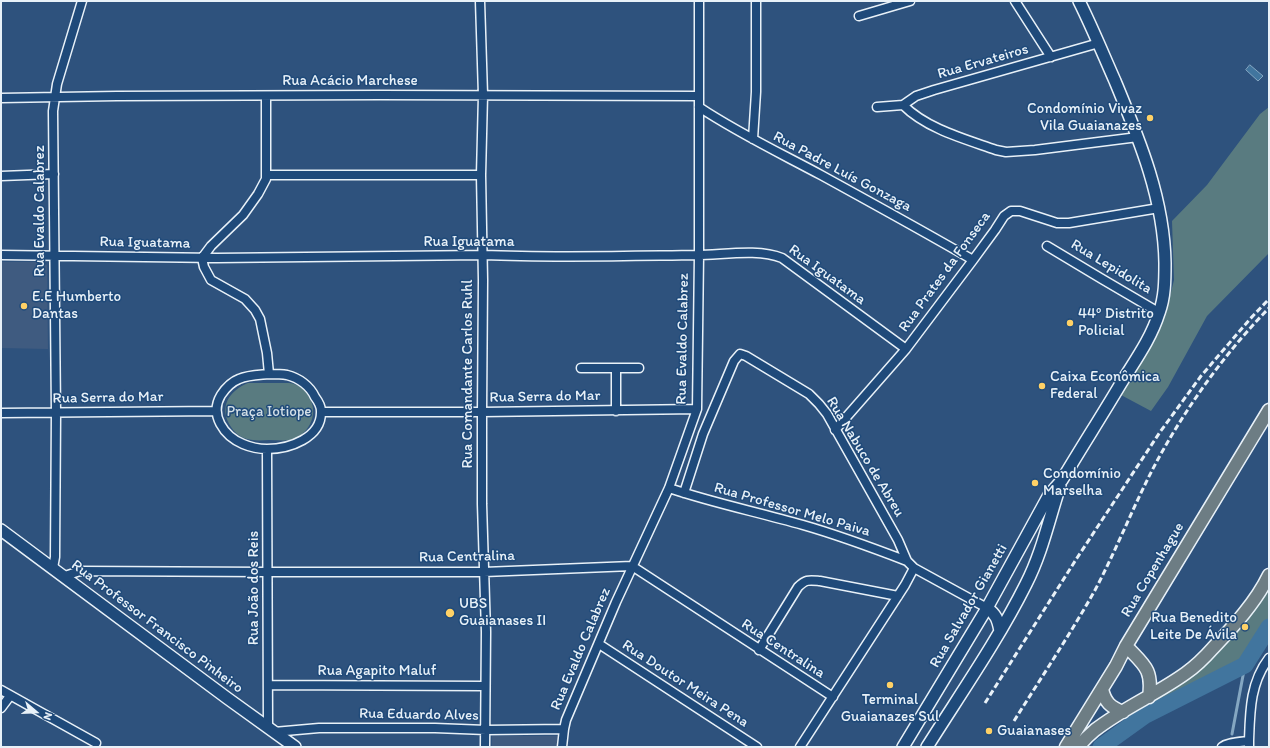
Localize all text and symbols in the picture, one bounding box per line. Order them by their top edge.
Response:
street label: Rua Ervateiros [935,40,1031,84]
street label: Rua Acácio Marchese [282,72,418,90]
place label: Condomínio Vivaz Vila Guaianazes [1027,100,1142,135]
marker: Condomínio Vivaz Vila Guaianazes [1145,113,1155,123]
street label: Rua Padre Luís Gonzaga [770,128,914,216]
street label: Rua Evaldo Calabrez [31,145,49,277]
street label: Rua Prates da Fonseca [895,208,995,336]
street label: Rua Iguatama [99,233,191,253]
street label: Rua Iguatama [424,233,514,251]
street label: Rua Lepidolita [1067,236,1155,298]
street label: Rua Iguatama [785,241,869,309]
street label: Rua Evaldo Calabrez [673,273,693,405]
street label: Rua Comandante Carlos Ruhl [459,279,477,469]
place label: E.E Humberto Dantas [32,288,121,323]
marker: E.E Humberto Dantas [19,301,29,311]
place label: 44º Distrito Policial [1078,305,1154,340]
marker: 44º Distrito Policial [1065,318,1075,328]
place label: Caixa Econômica Federal [1050,368,1160,403]
marker: Caixa Econômica Federal [1037,381,1047,391]
street label: Rua Serra do Mar [489,387,601,407]
street label: Rua Serra do Mar [52,388,164,408]
street label: Rua Nabuco de Abreu [822,394,908,520]
park label: Praça Iotiope [227,403,311,421]
place label: Condomínio Marselha [1043,465,1121,500]
marker: Condomínio Marselha [1030,478,1040,488]
street label: Rua Professor Melo Paiva [712,479,872,541]
street label: Rua Copenhague [1118,519,1188,621]
street label: Rua João dos Reis [245,531,263,645]
street label: Rua Salvador Gianetti [926,541,1012,671]
street label: Rua Centralina [419,547,515,567]
street label: Rua Professor Francisco Pinheiro [67,556,247,698]
street label: Rua Evaldo Calabrez [547,585,615,713]
place label: UBS Guaianases II [459,595,546,630]
marker: UBS Guaianases II [444,607,456,619]
place label: Rua Benedito Leite De Ávila [1150,609,1237,644]
street label: Rua Centralina [738,615,828,683]
marker: Rua Benedito Leite De Ávila [1240,622,1250,632]
street label: Rua Doutor Meira Pena [618,636,752,732]
street label: Rua Agapito Maluf [318,662,436,680]
marker: Terminal Guaianazes Sul [885,680,895,690]
place label: Terminal Guaianazes Sul [841,691,939,726]
north arrow [16,692,56,732]
street label: Rua Eduardo Alves [359,705,479,725]
text: N [40,710,55,722]
place label: Guaianases [997,722,1071,740]
marker: Guaianases [984,726,994,736]

